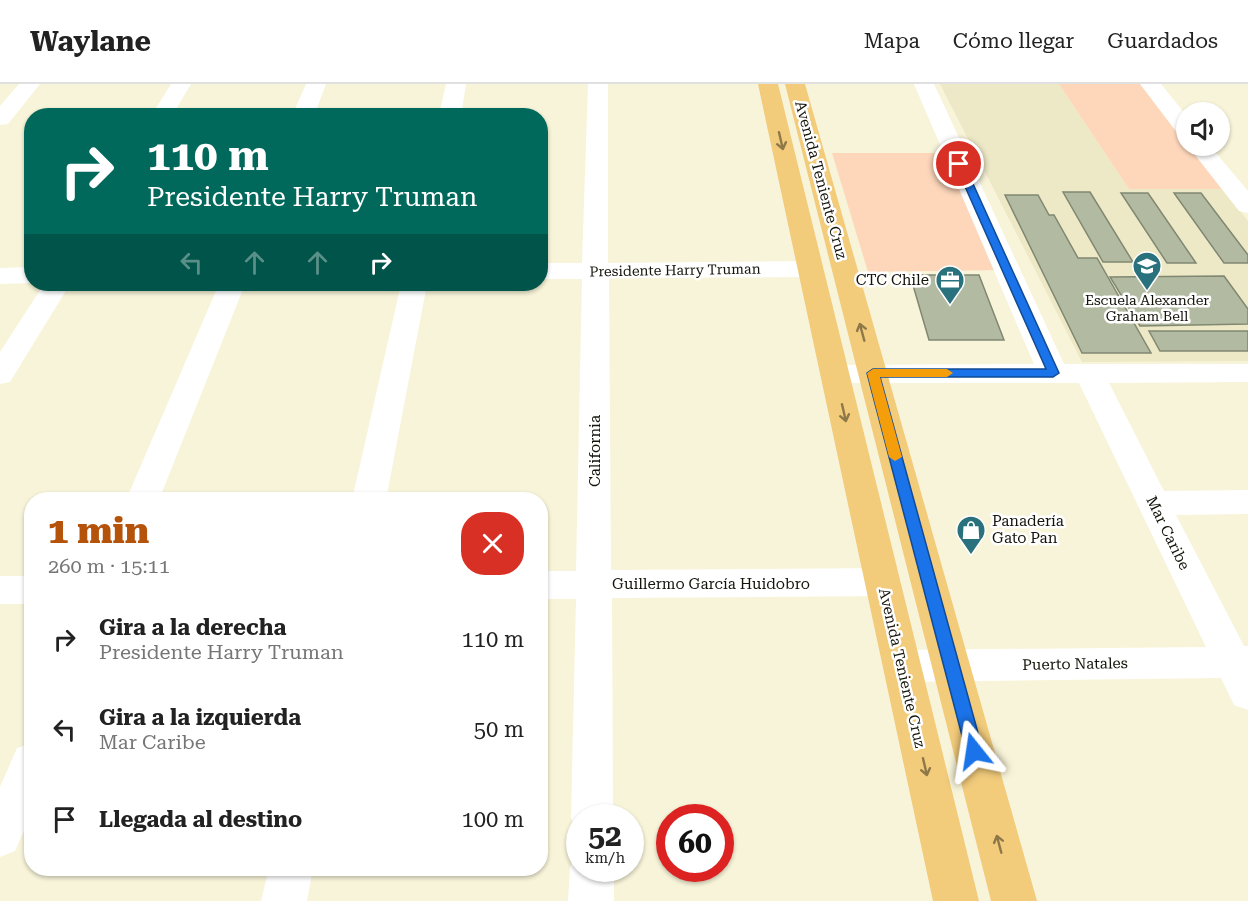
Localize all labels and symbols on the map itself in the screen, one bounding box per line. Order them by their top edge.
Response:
street label: Avenida Teniente Cruz [791,99,851,261]
one-way arrow [776,131,788,150]
pin [933,138,984,189]
school or university icon: Escuela Alexander Graham Bell [1131,250,1163,292]
street label: Presidente Harry Truman [589,261,761,279]
office icon: CTC Chile [934,264,966,306]
place label: CTC Chile [856,271,929,289]
place label: Escuela Alexander Graham Bell [1085,292,1209,324]
one-way arrow [855,322,867,341]
one-way arrow [838,403,850,422]
street label: California [586,415,604,487]
street label: Mar Caribe [1142,493,1194,573]
place label: Panadería Gato Pan [992,512,1064,547]
shop icon: Panadería Gato Pan [955,514,987,556]
street label: Guillermo García Huidobro [612,575,810,593]
street label: Avenida Teniente Cruz [875,586,929,750]
street label: Puerto Natales [1022,654,1128,674]
position arrow [942,719,1006,783]
one-way arrow [920,757,931,776]
speed limit sign: 60 [656,804,734,882]
one-way arrow [993,835,1004,854]

